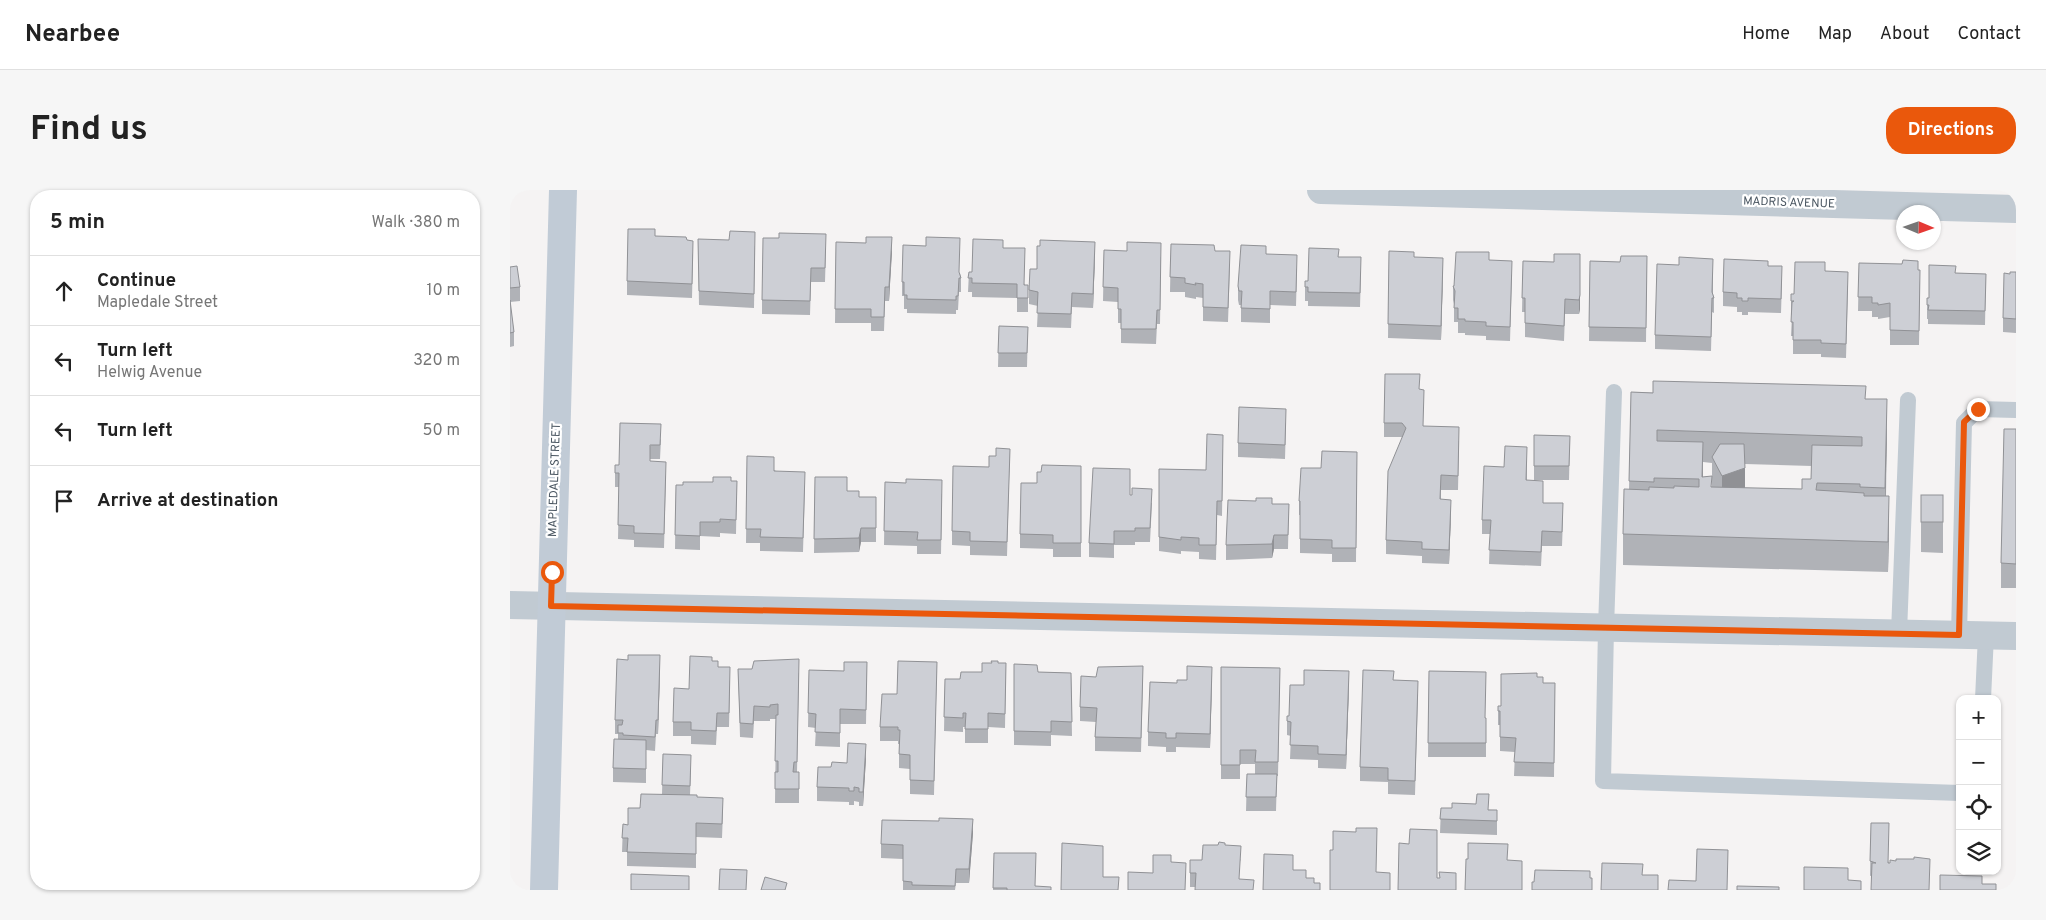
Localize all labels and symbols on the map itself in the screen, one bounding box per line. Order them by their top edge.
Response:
street label: MADRIS AVENUE [1743,193,1835,213]
north arrow [1896,205,1941,250]
route end [1967,398,1990,421]
street label: MAPLEDALE STREET [545,423,565,537]
route start [541,561,564,584]

